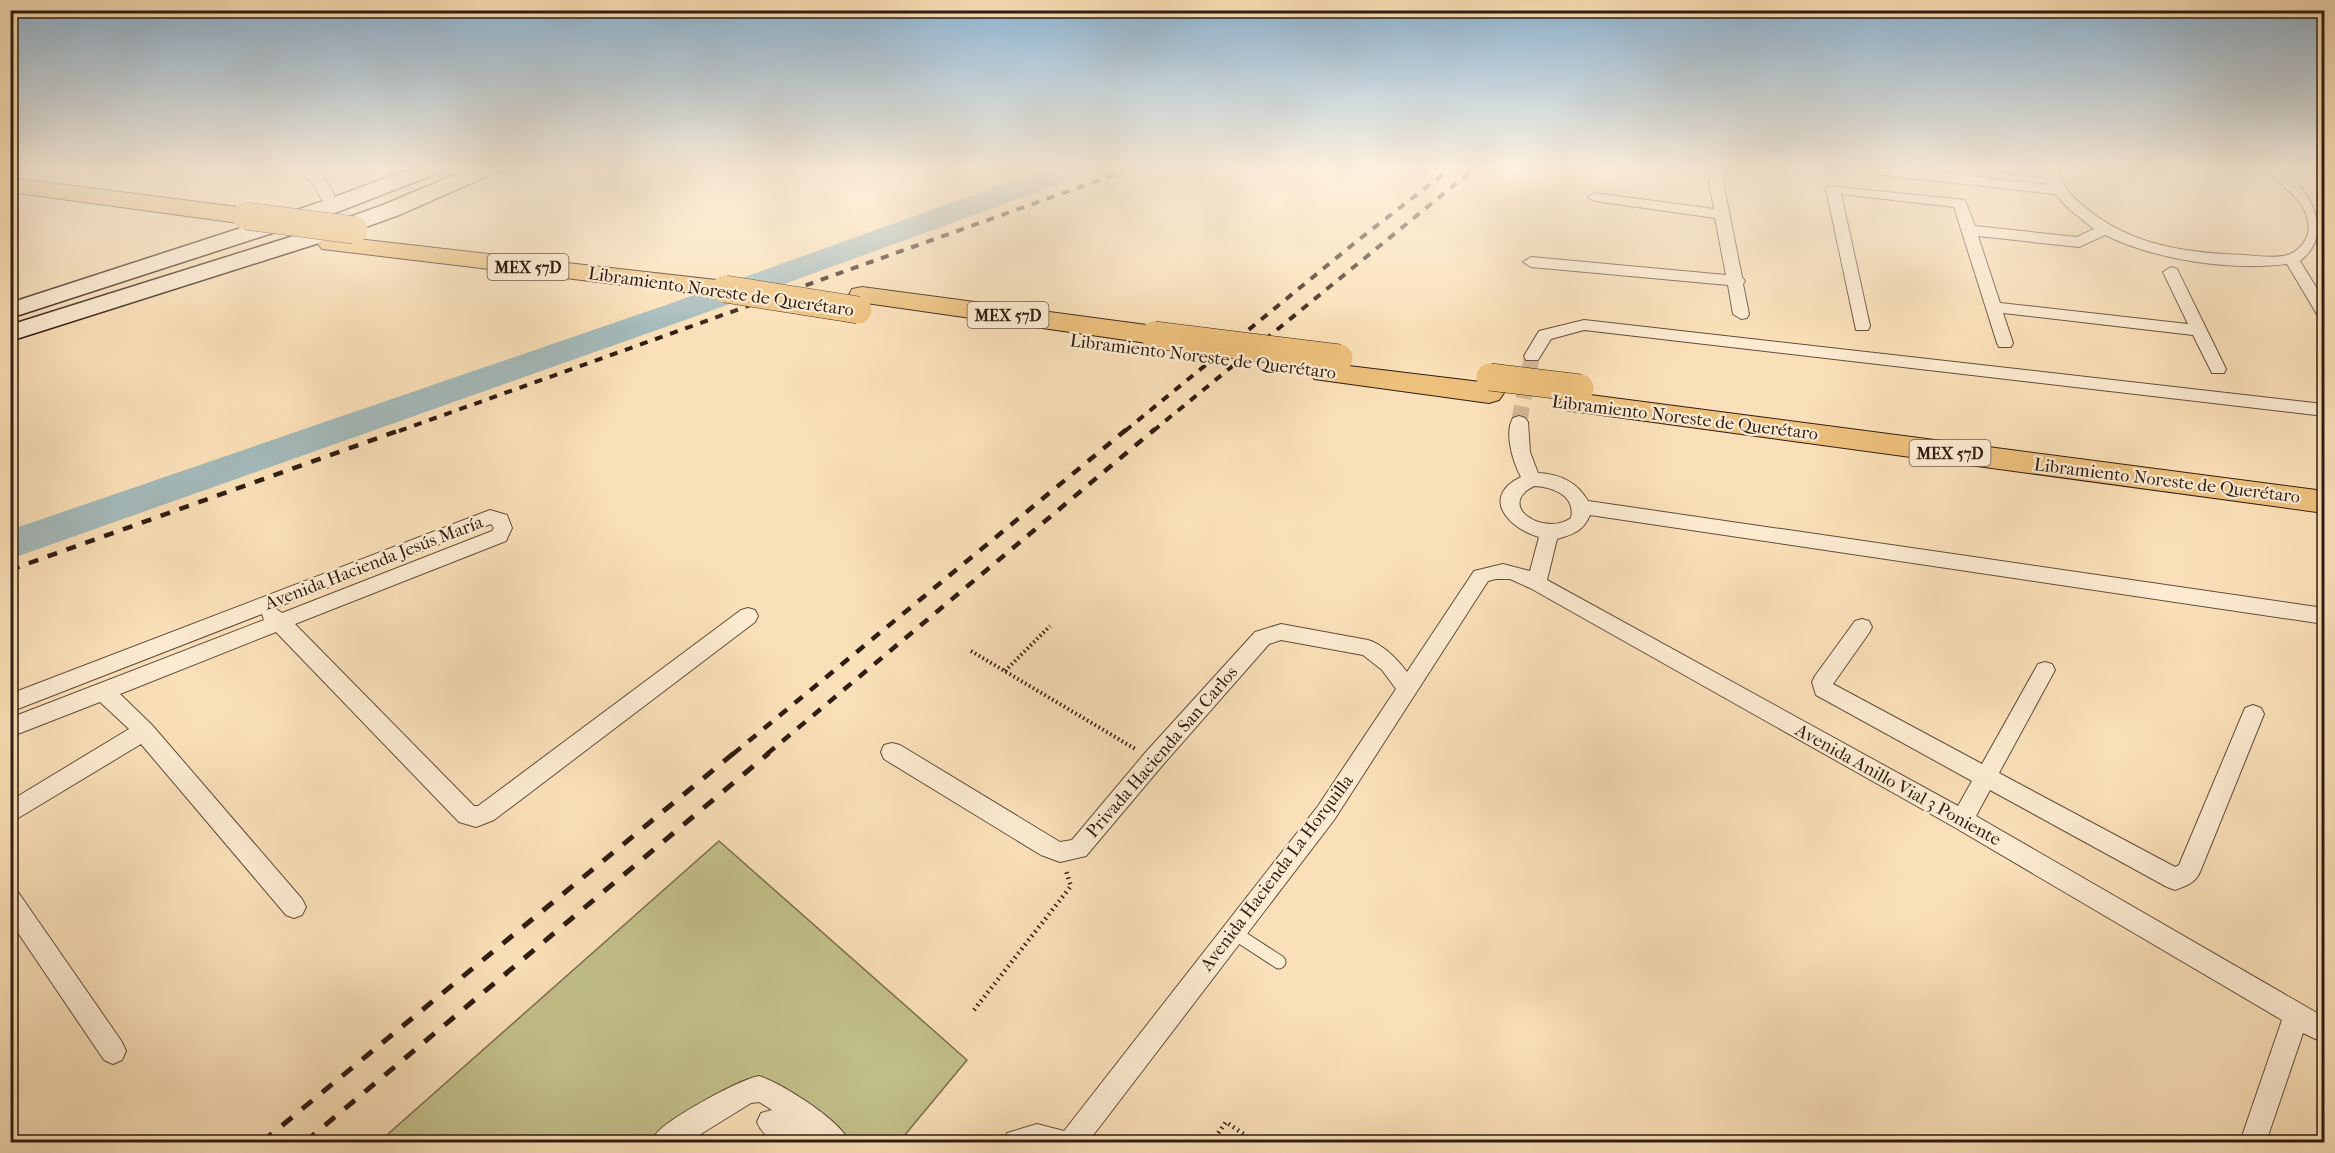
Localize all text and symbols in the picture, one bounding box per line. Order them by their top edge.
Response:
road number: MEX 57D [488,254,568,280]
street label: Libramiento Noreste de Querétaro [587,263,855,321]
road number: MEX 57D [968,302,1048,328]
street label: Libramiento Noreste de Querétaro [1069,330,1337,384]
street label: Libramiento Noreste de Querétaro [1551,391,1819,445]
road number: MEX 57D [1910,440,1990,466]
street label: Libramiento Noreste de Querétaro [2033,454,2301,508]
street label: Avenida Hacienda Jesús María [261,511,487,615]
street label: Privada Hacienda San Carlos [1082,662,1242,842]
street label: Avenida Anillo Vial 3 Poniente [1791,719,2005,850]
street label: Avenida Hacienda La Horquilla [1196,770,1358,976]

